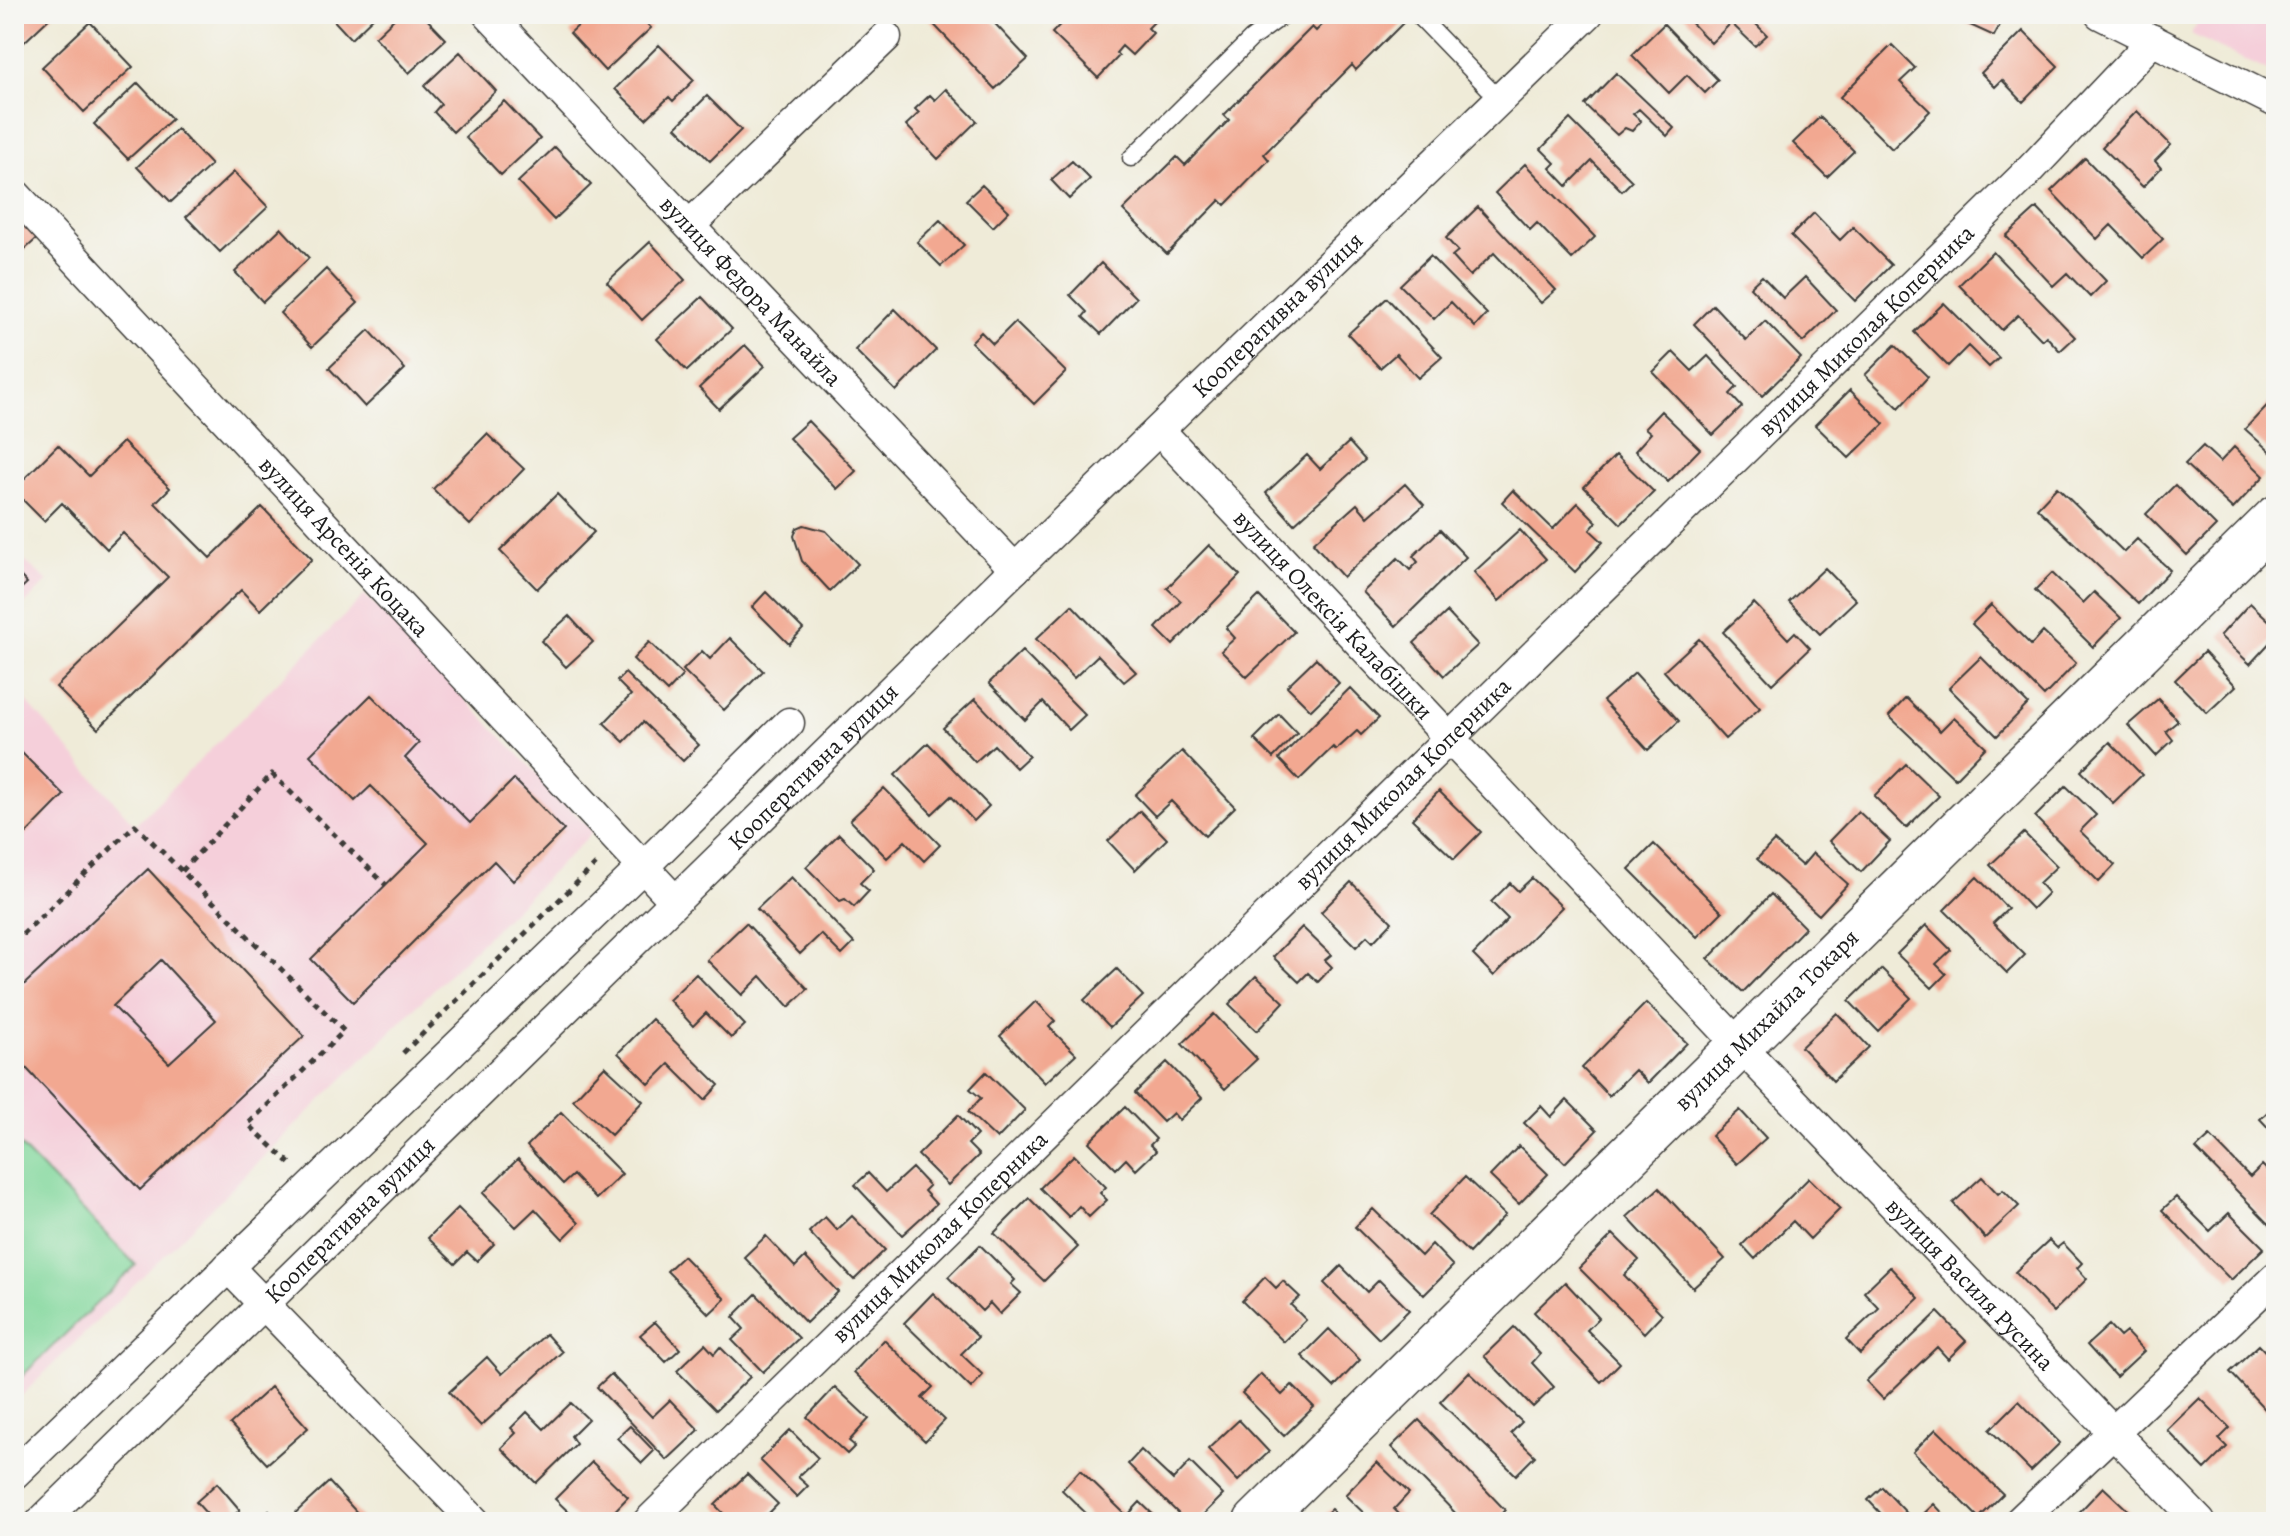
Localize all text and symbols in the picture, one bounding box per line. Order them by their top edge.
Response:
street label: вулиця Федора Манайла [653,189,849,393]
street label: вулиця Миколая Коперника [1751,217,1981,444]
street label: Кооперативна вулиця [1185,225,1370,405]
street label: вулиця Арсенія Коцака [252,449,437,644]
street label: вулиця Олексія Калабішки [1226,503,1440,727]
street label: вулиця Миколая Коперника [1288,670,1518,897]
street label: Кооперативна вулиця [721,676,905,857]
street label: вулиця Михайла Токаря [1667,922,1866,1118]
street label: вулиця Миколая Коперника [825,1124,1055,1350]
street label: Кооперативна вулиця [258,1129,442,1310]
street label: вулиця Василя Русина [1879,1190,2061,1378]

